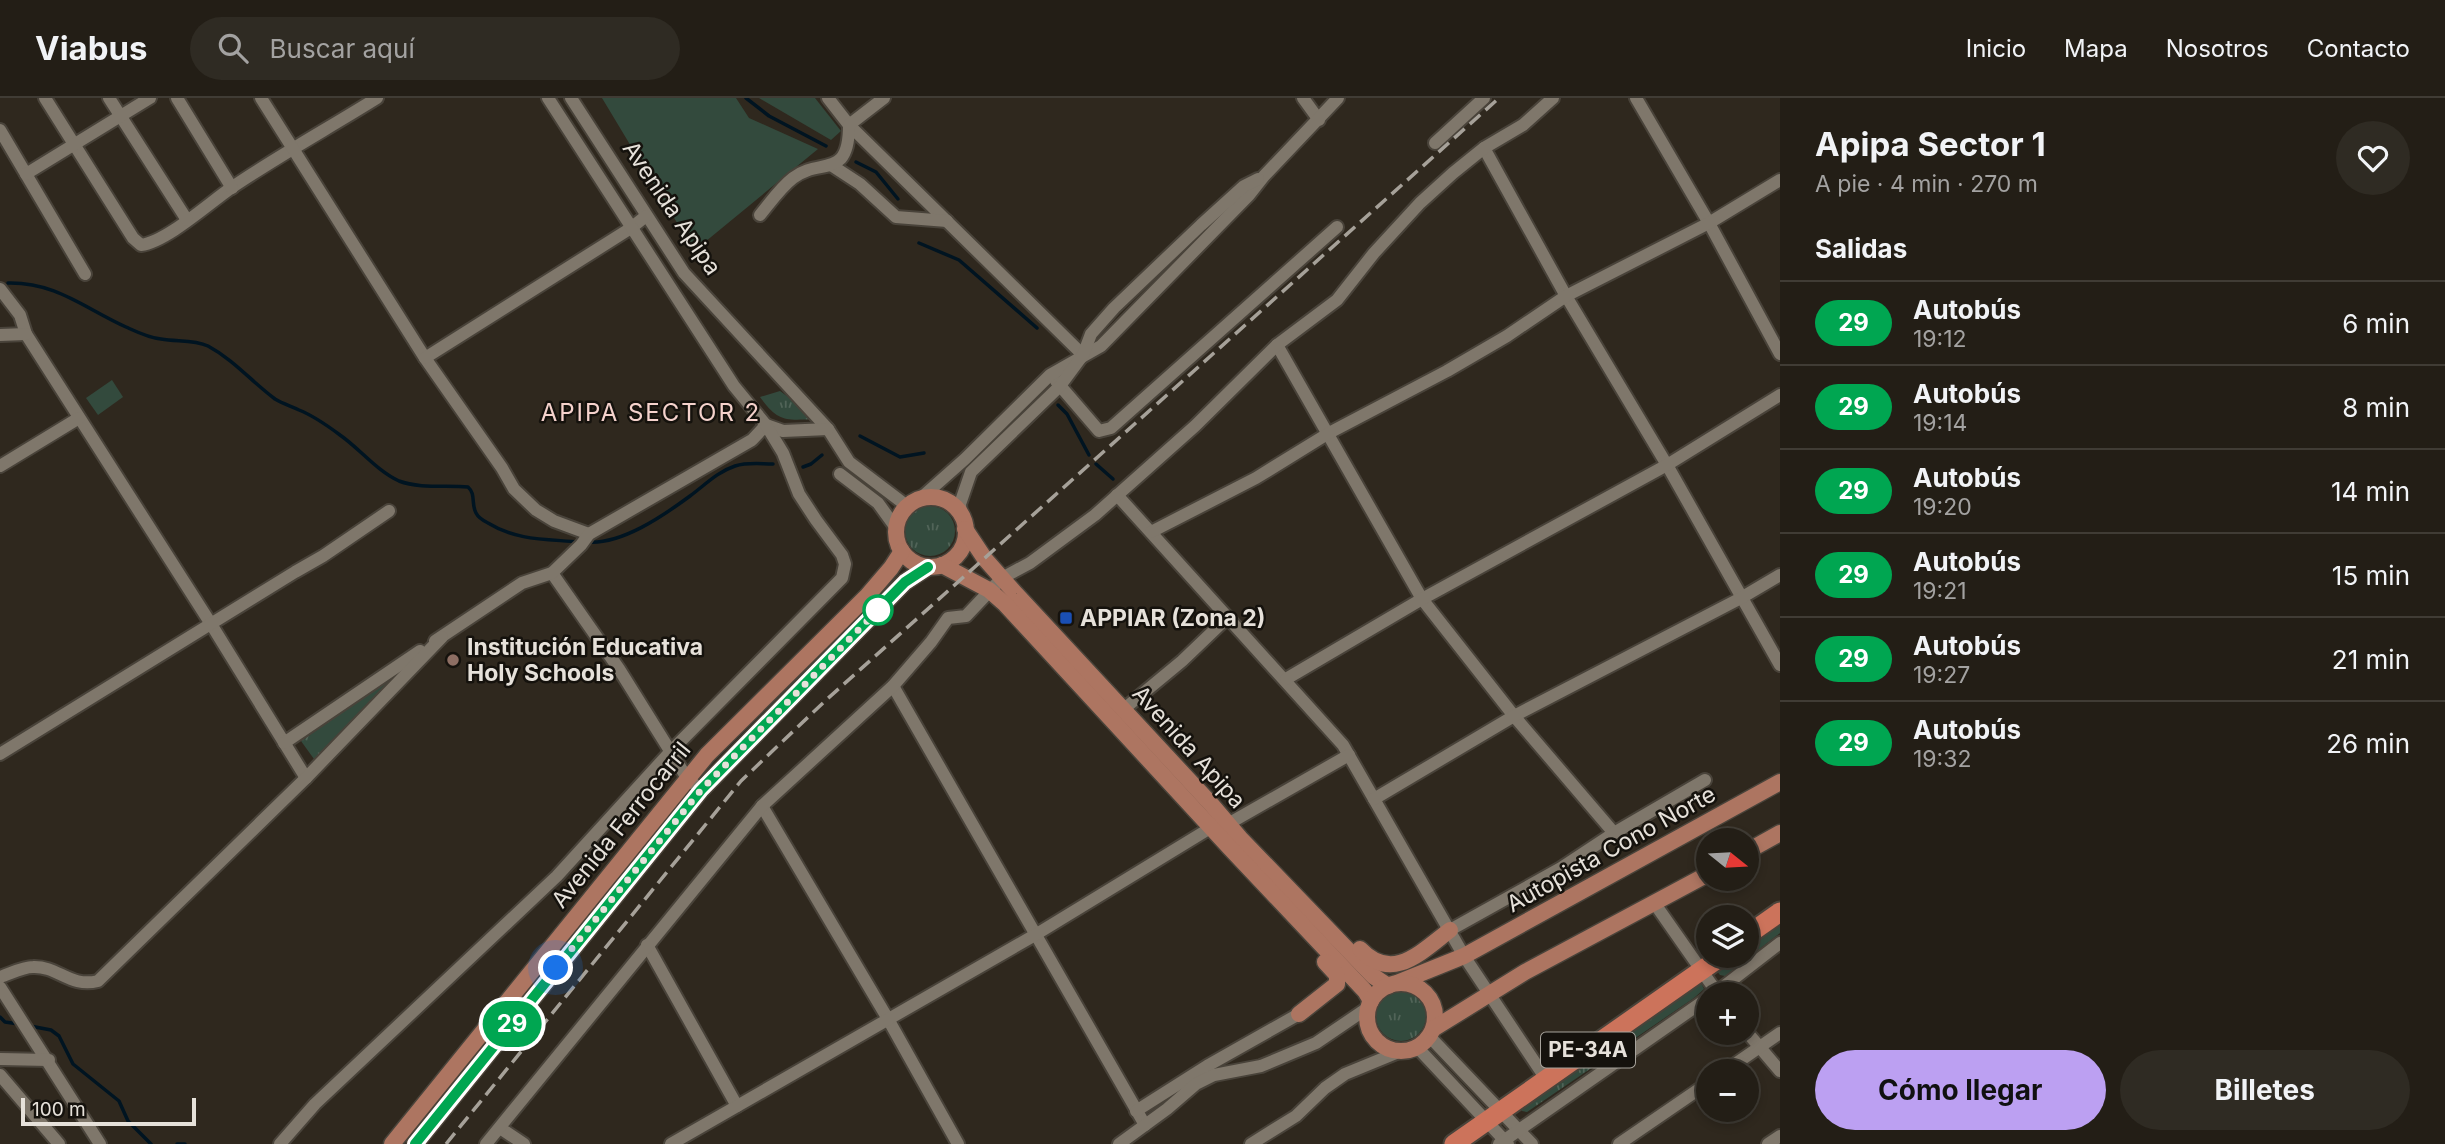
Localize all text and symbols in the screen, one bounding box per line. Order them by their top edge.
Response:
search box [190,17,680,80]
text: Viabus [35,28,148,68]
icon: search [214,29,252,67]
text: Buscar aquí [270,33,415,64]
text: Inicio [1966,34,2026,63]
text: Mapa [2064,34,2128,63]
text: Nosotros [2166,34,2269,63]
text: Contacto [2307,34,2410,63]
button: heart [2336,121,2410,195]
text: Apipa Sector 1 [1815,124,2046,164]
street label: Avenida Apipa [617,136,727,280]
text: A pie · 4 min · 270 m [1815,170,2038,198]
text: Salidas [1815,233,1907,264]
text: Autobús [1913,294,2021,325]
text: 29 [1838,308,1869,337]
text: 6 min [2342,308,2410,339]
text: 19:12 [1913,325,1967,353]
text: Autobús [1913,378,2021,409]
text: 29 [1838,392,1869,421]
text: 8 min [2342,392,2410,423]
district label: APIPA SECTOR 2 [541,398,761,427]
text: 19:14 [1913,409,1967,437]
text: Autobús [1913,462,2021,493]
text: 29 [1838,476,1869,505]
text: 14 min [2331,476,2410,507]
text: 19:20 [1913,493,1972,521]
text: Autobús [1913,546,2021,577]
text: 29 [1838,560,1869,589]
text: 15 min [2332,560,2410,591]
text: 19:21 [1913,577,1967,605]
unlabelled marker [863,595,893,625]
place label: APPIAR (Zona 2) [1080,604,1265,632]
marker: APPIAR (Zona 2) [1058,610,1074,626]
text: Autobús [1913,630,2021,661]
place label: Institución Educativa Holy Schools [467,633,703,687]
text: 29 [1838,644,1869,673]
text: 21 min [2332,644,2410,675]
marker: Institución Educativa Holy Schools [445,652,461,668]
text: 19:27 [1913,661,1970,689]
street label: Avenida Apipa [1127,680,1251,814]
text: Autobús [1913,714,2021,745]
text: 29 [1838,728,1869,757]
text: 26 min [2326,728,2410,759]
street label: Avenida Ferrocarril [545,736,697,914]
text: 19:32 [1913,745,1971,773]
street label: Autopista Cono Norte [1502,780,1720,918]
north arrow [1696,828,1759,891]
map controls [1696,828,1759,1122]
button: layers [1696,905,1759,968]
your location [538,950,573,985]
button: + [1696,982,1759,1045]
line badge: 29 [480,1001,544,1047]
text: 29 [497,1009,527,1038]
road number: PE-34A [1541,1032,1635,1068]
button: Cómo llegar [1815,1050,2106,1130]
button: Billetes [2120,1050,2410,1130]
button: − [1696,1059,1759,1122]
scale bar [21,1095,196,1127]
text: 100 m [32,1098,86,1121]

